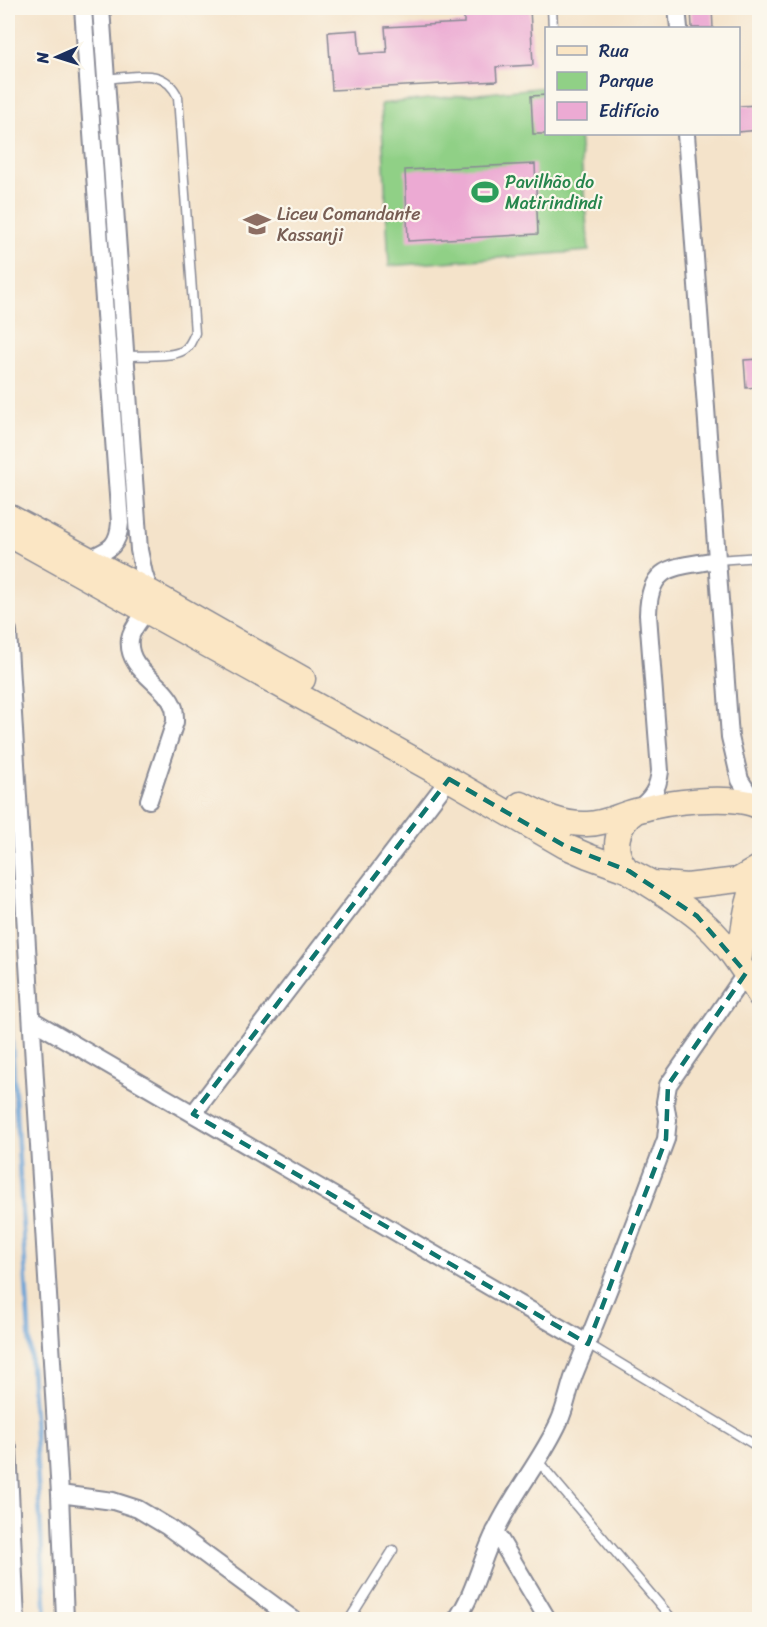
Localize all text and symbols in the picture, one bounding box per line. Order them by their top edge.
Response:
north arrow [27,27,87,87]
legend [545,27,740,135]
text: Rua [599,35,630,67]
text: N [28,51,57,65]
text: Parque [599,65,654,97]
text: Edifício [599,95,659,127]
place label: Pavilhão do Matirindindi [505,166,603,219]
sports icon: Pavilhão do Matirindindi [470,177,500,207]
place label: Liceu Comandante Kassanji [277,198,421,251]
school or university icon: Liceu Comandante Kassanji [242,209,272,239]

